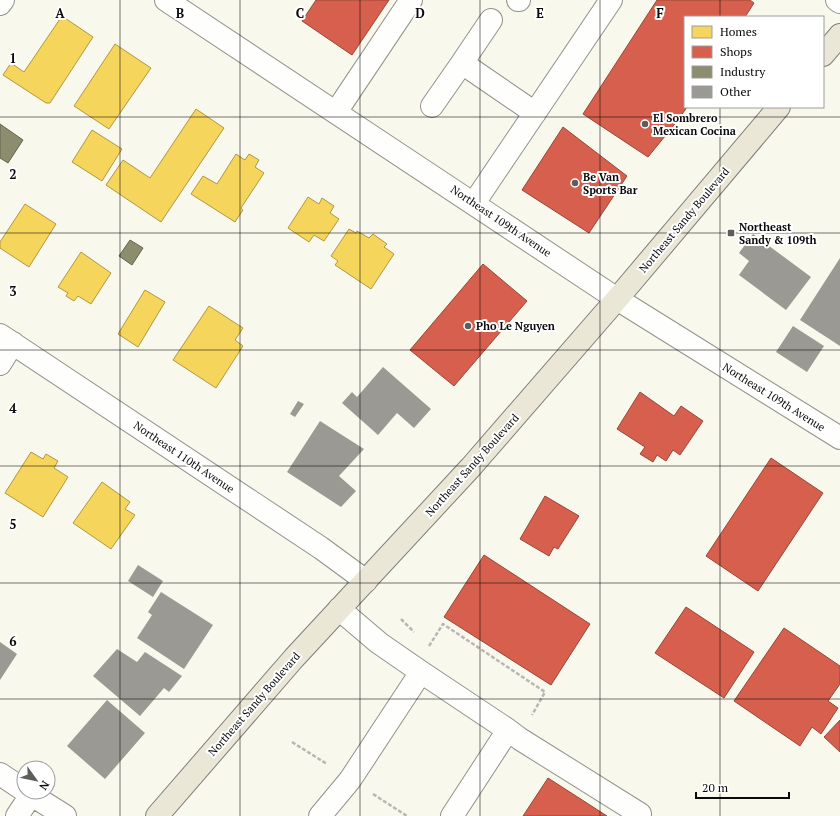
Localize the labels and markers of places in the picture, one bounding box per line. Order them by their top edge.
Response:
place label: El Sombrero Mexican Cocina [653,111,736,138]
marker: El Sombrero Mexican Cocina [640,119,650,129]
place label: Be Van Sports Bar [583,170,638,197]
marker: Be Van Sports Bar [570,178,580,188]
place label: Northeast Sandy & 109th [739,220,817,247]
marker: Northeast Sandy & 109th [726,228,736,238]
place label: Pho Le Nguyen [476,319,555,333]
marker: Pho Le Nguyen [463,321,473,331]

